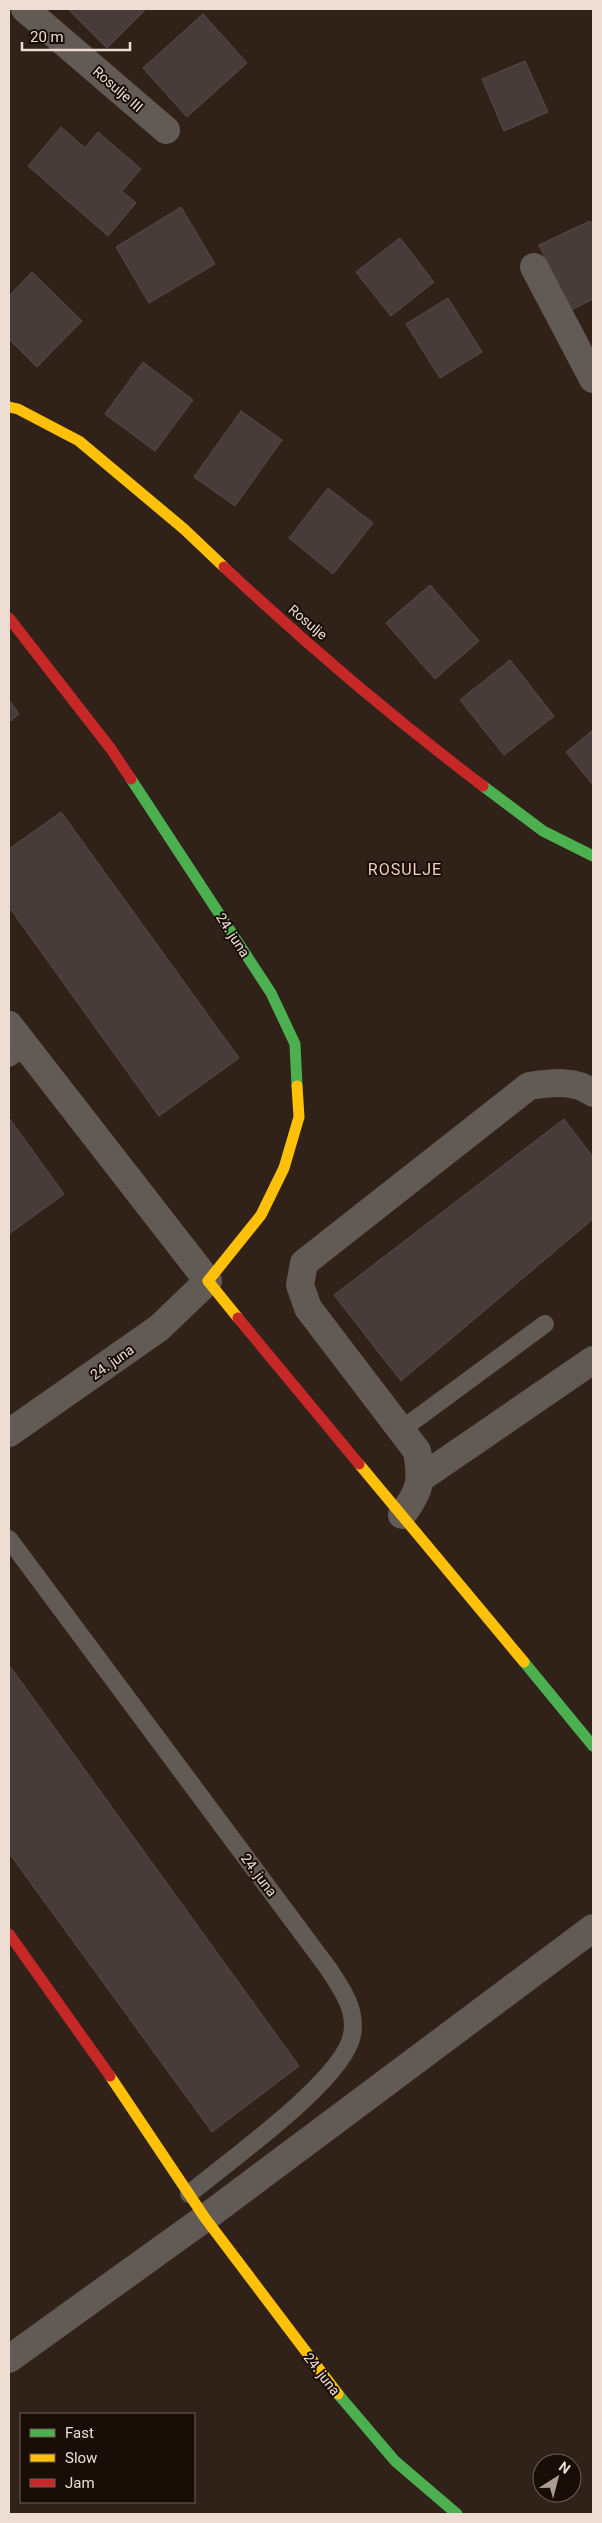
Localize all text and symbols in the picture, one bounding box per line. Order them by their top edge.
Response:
scale bar [22,20,130,52]
text: 20 m [30,28,64,46]
street label: Rosulje III [90,63,146,115]
street label: Rosulje [285,601,331,643]
district label: ROSULJE [368,860,442,879]
street label: 24. juna [213,910,253,960]
street label: 24. juna [87,1341,137,1383]
street label: 24. juna [238,1850,280,1900]
street label: 24. juna [301,2350,343,2398]
legend [20,2413,195,2503]
text: Fast [65,2424,94,2442]
text: Slow [65,2449,97,2467]
north arrow [532,2453,582,2503]
text: N [556,2458,573,2477]
text: Jam [65,2474,95,2492]

